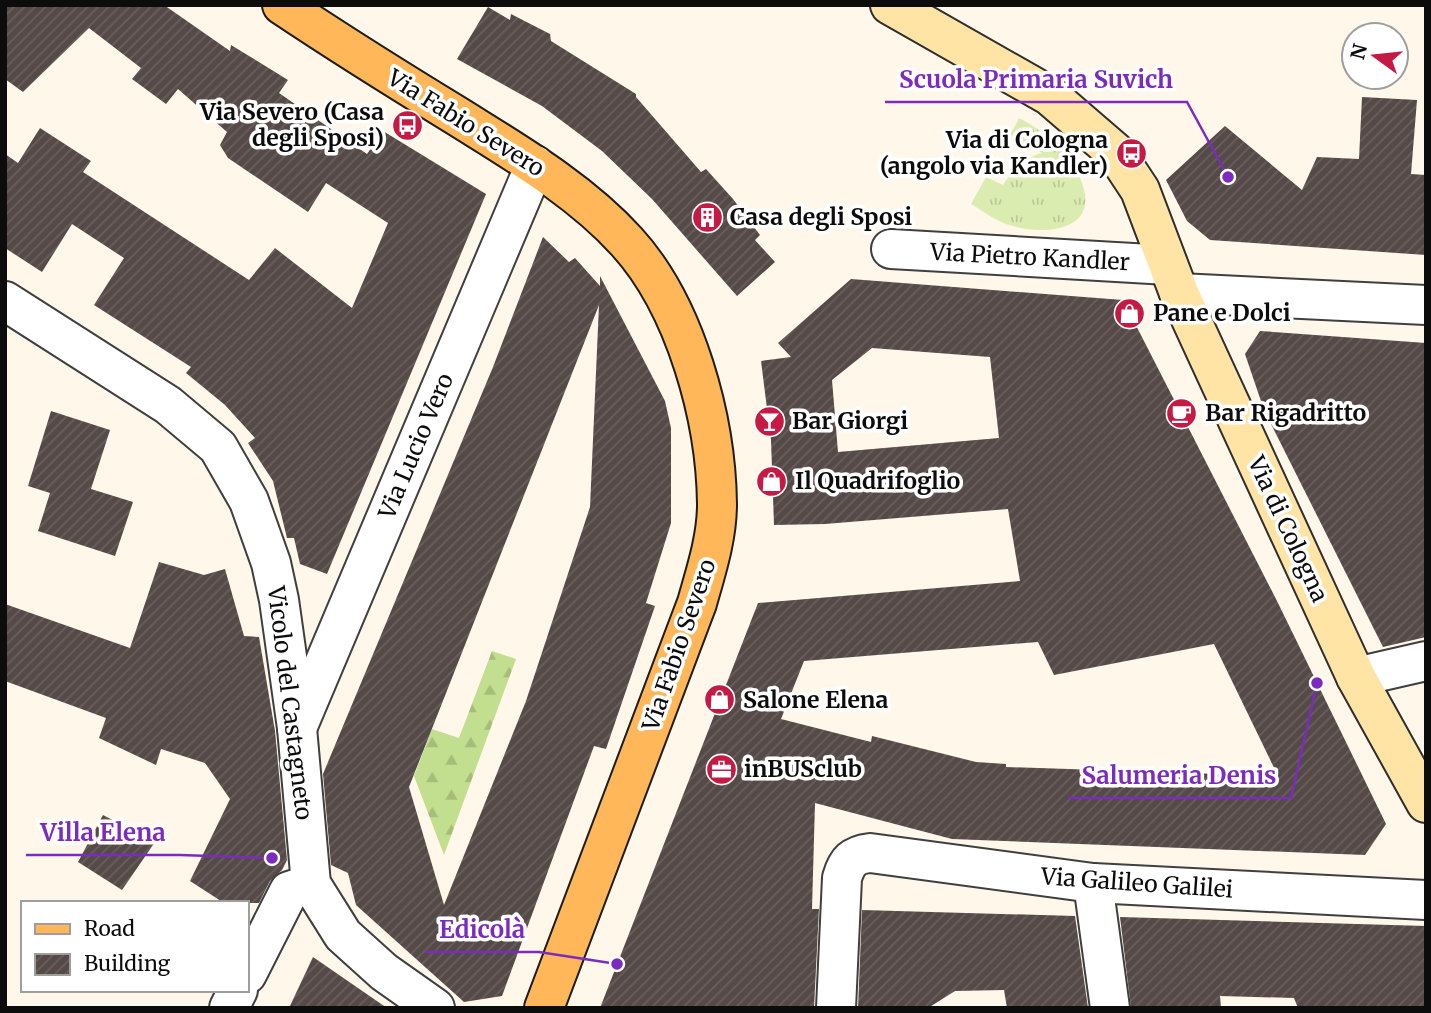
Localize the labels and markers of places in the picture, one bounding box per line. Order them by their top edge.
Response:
callout: Scuola Primaria Suvich [885,57,1187,102]
place label: Via Severo (Casa degli Sposi) [199,97,384,152]
bus stop icon: Via Severo (Casa degli Sposi) [390,108,424,142]
place label: Via di Cologna (angolo via Kandler) [880,125,1108,180]
bus stop icon: Via di Cologna (angolo via Kandler) [1114,136,1148,170]
building icon: Casa degli Sposi [690,200,724,234]
place label: Casa degli Sposi [730,202,912,231]
shop icon: Pane e Dolci [1113,296,1147,330]
place label: Pane e Dolci [1153,298,1291,327]
cafe icon: Bar Rigadritto [1165,396,1199,430]
place label: Bar Rigadritto [1205,398,1367,427]
bar icon: Bar Giorgi [752,404,786,438]
place label: Bar Giorgi [792,406,908,435]
shop icon: Il Quadrifoglio [755,464,789,498]
place label: Il Quadrifoglio [795,466,960,495]
shop icon: Salone Elena [703,683,737,717]
place label: Salone Elena [743,685,888,714]
office icon: inBUSclub [704,752,738,786]
callout: Salumeria Denis [1068,753,1291,798]
place label: inBUSclub [744,754,862,783]
callout: Villa Elena [26,810,180,855]
callout: Edicolà [425,907,539,952]

